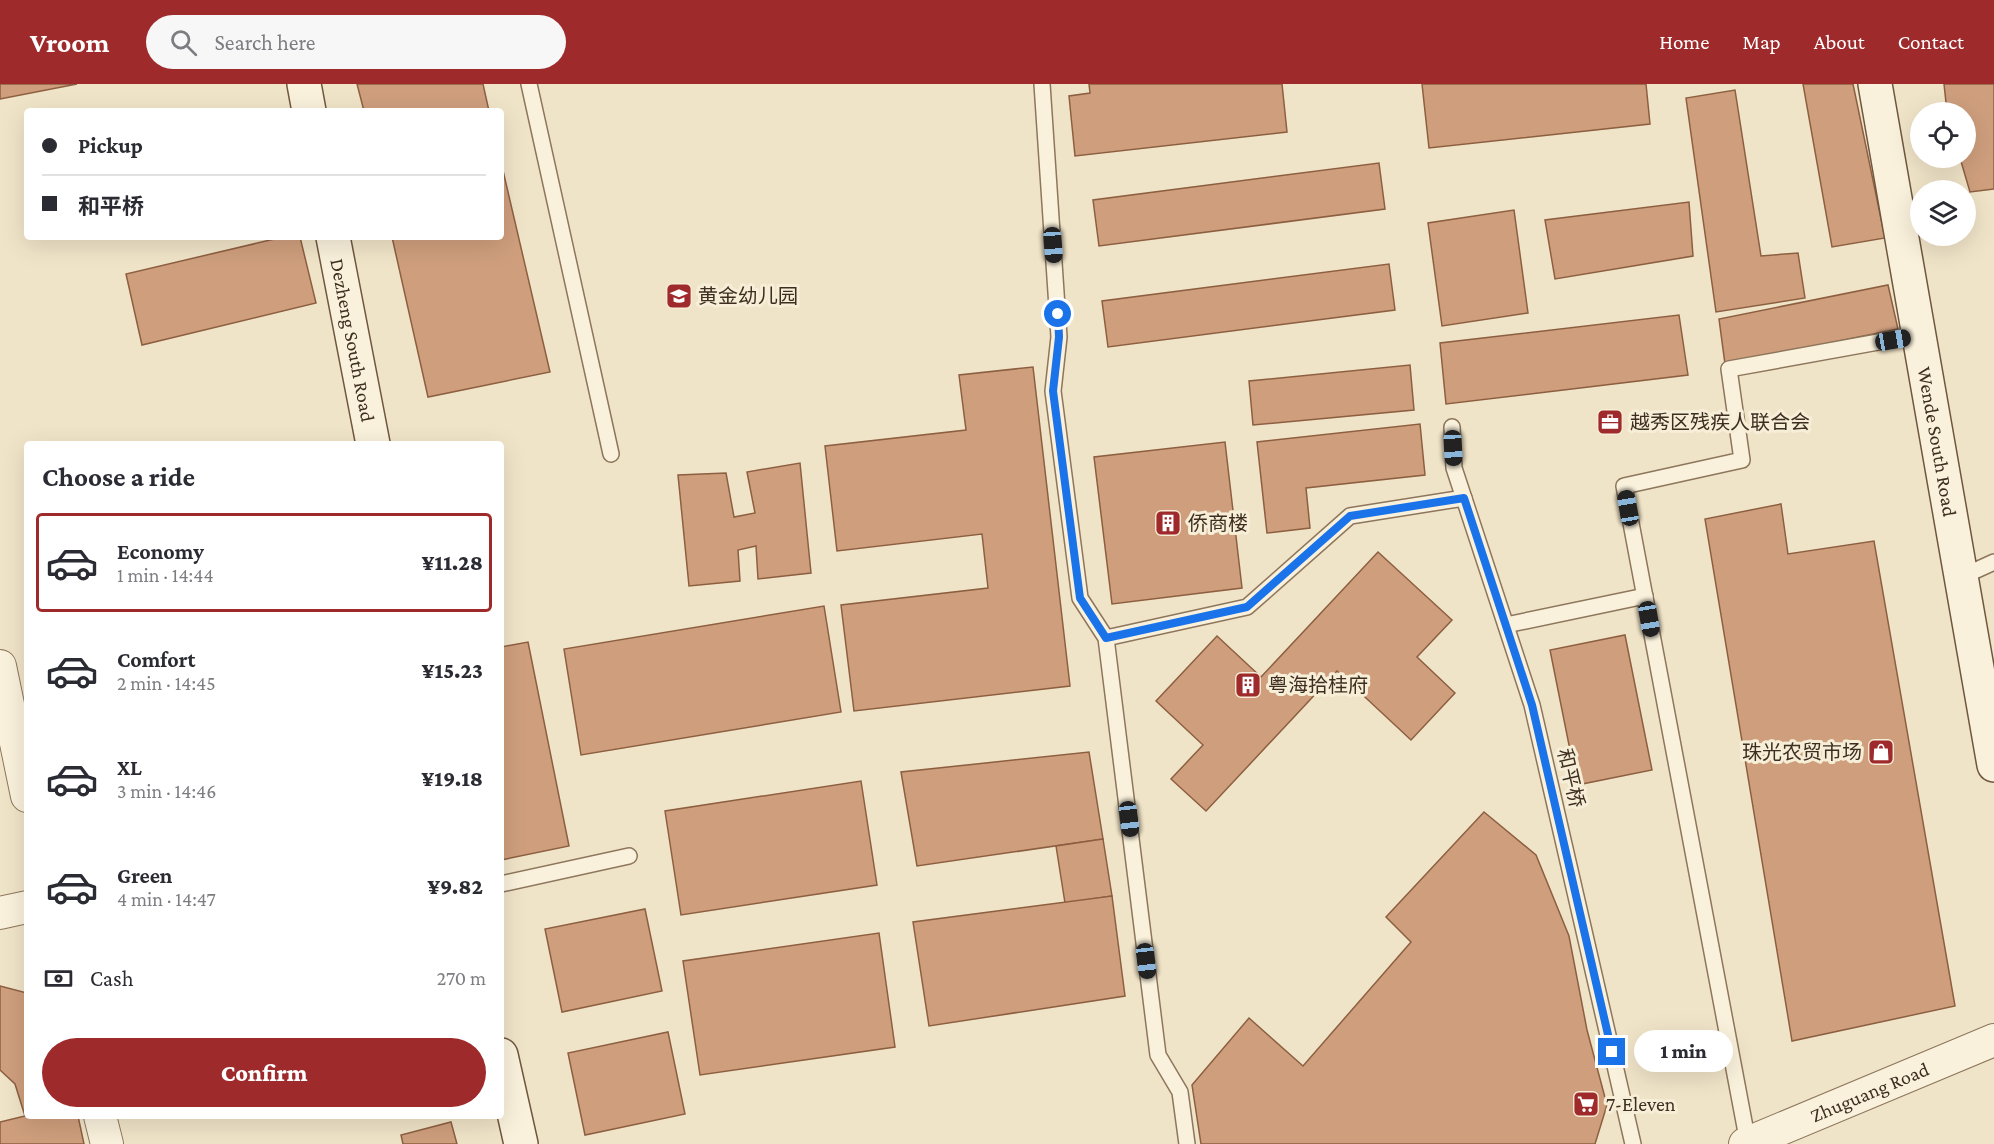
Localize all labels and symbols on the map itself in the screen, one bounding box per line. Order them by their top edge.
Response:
car [1043,226,1063,264]
street label: Dezheng South Road [326,257,380,424]
school or university icon: 黄金幼儿园 [664,281,694,311]
place label: 黄金幼儿园 [698,285,798,307]
route start [1044,300,1071,327]
car [1874,328,1912,352]
street label: Wende South Road [1914,365,1961,519]
office icon: 越秀区残疾人联合会 [1595,407,1625,437]
place label: 越秀区残疾人联合会 [1630,411,1810,433]
car [1443,430,1463,466]
car [1616,489,1640,527]
building icon: 侨商楼 [1153,508,1183,538]
place label: 侨商楼 [1188,512,1248,534]
car [1637,600,1661,638]
building icon: 粤海拾桂府 [1233,670,1263,700]
place label: 粤海拾桂府 [1268,674,1368,696]
shop icon: 珠光农贸市场 [1866,737,1896,767]
place label: 珠光农贸市场 [1742,741,1862,763]
street label: 和平桥 [1554,746,1588,810]
car [1118,800,1140,838]
car [1135,942,1157,980]
callout: 1 min [1633,1031,1732,1073]
route end [1598,1038,1625,1065]
street label: Zhuguang Road [1807,1057,1932,1126]
supermarket icon: 7-Eleven [1571,1089,1601,1119]
place label: 7-Eleven [1606,1093,1676,1115]

